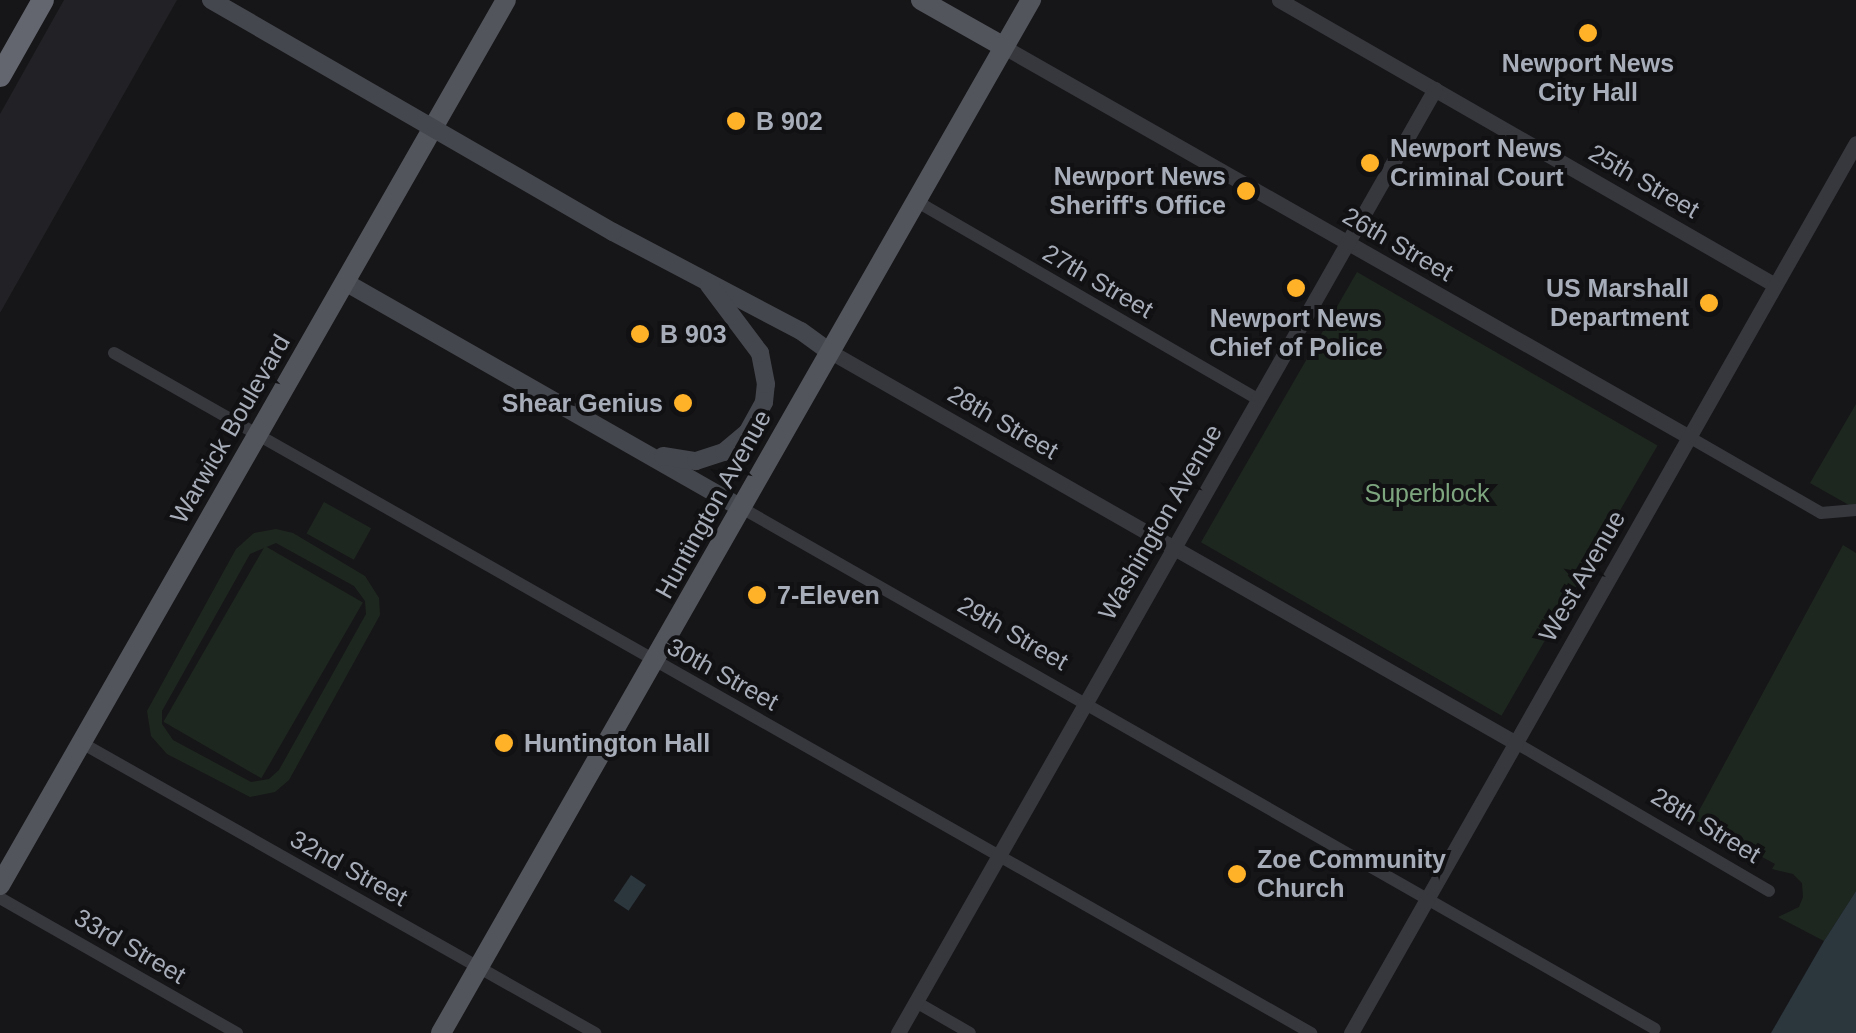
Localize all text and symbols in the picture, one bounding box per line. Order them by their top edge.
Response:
marker: Newport News City Hall [1577,22,1599,44]
place label: Newport News City Hall [1502,49,1674,108]
place label: B 902 [756,106,823,136]
marker: B 902 [725,110,747,132]
place label: Newport News Criminal Court [1390,134,1564,193]
street label: 25th Street [1584,137,1704,225]
marker: Newport News Criminal Court [1359,152,1381,174]
place label: Newport News Sheriff's Office [1049,162,1226,221]
marker: Newport News Sheriff's Office [1235,180,1257,202]
street label: 26th Street [1338,200,1458,288]
street label: 27th Street [1038,237,1158,325]
place label: US Marshall Department [1546,274,1689,333]
marker: Newport News Chief of Police [1285,277,1307,299]
marker: US Marshall Department [1698,292,1720,314]
place label: Newport News Chief of Police [1209,304,1383,363]
place label: B 903 [660,319,727,349]
marker: B 903 [629,323,651,345]
street label: Warwick Boulevard [164,329,296,529]
street label: 28th Street [943,378,1063,466]
place label: Shear Genius [502,388,663,418]
marker: Shear Genius [672,392,694,414]
street label: Huntington Avenue [648,404,778,604]
street label: Washington Avenue [1091,418,1229,626]
park label: Superblock [1364,478,1490,508]
street label: West Avenue [1532,505,1632,647]
place label: 7-Eleven [777,580,880,610]
marker: 7-Eleven [746,584,768,606]
street label: 29th Street [953,589,1073,677]
street label: 30th Street [662,631,784,717]
place label: Huntington Hall [524,728,710,758]
marker: Huntington Hall [493,732,515,754]
street label: 28th Street [1646,781,1766,869]
street label: 32nd Street [285,824,413,912]
place label: Zoe Community Church [1257,845,1446,904]
marker: Zoe Community Church [1226,863,1248,885]
street label: 33rd Street [69,902,191,990]

